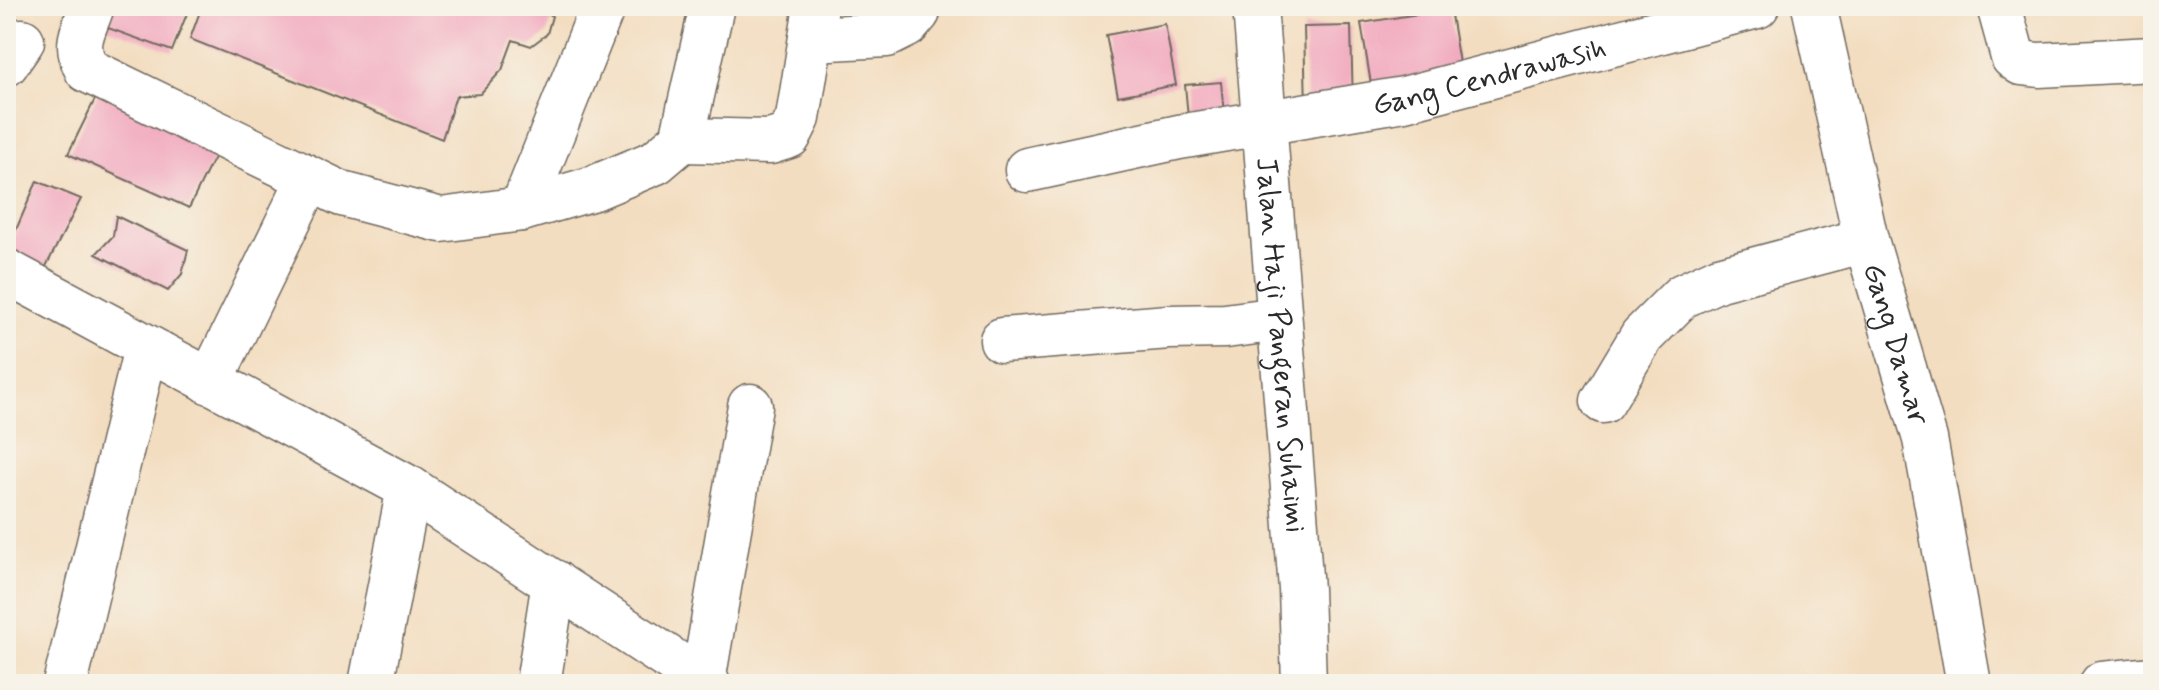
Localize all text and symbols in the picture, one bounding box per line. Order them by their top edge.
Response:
street label: Gang Cendrawasih [1370,29,1611,125]
street label: Jalan Haji Pangeran Suhaimi [1246,156,1314,534]
street label: Gang Damar [1853,259,1938,431]

